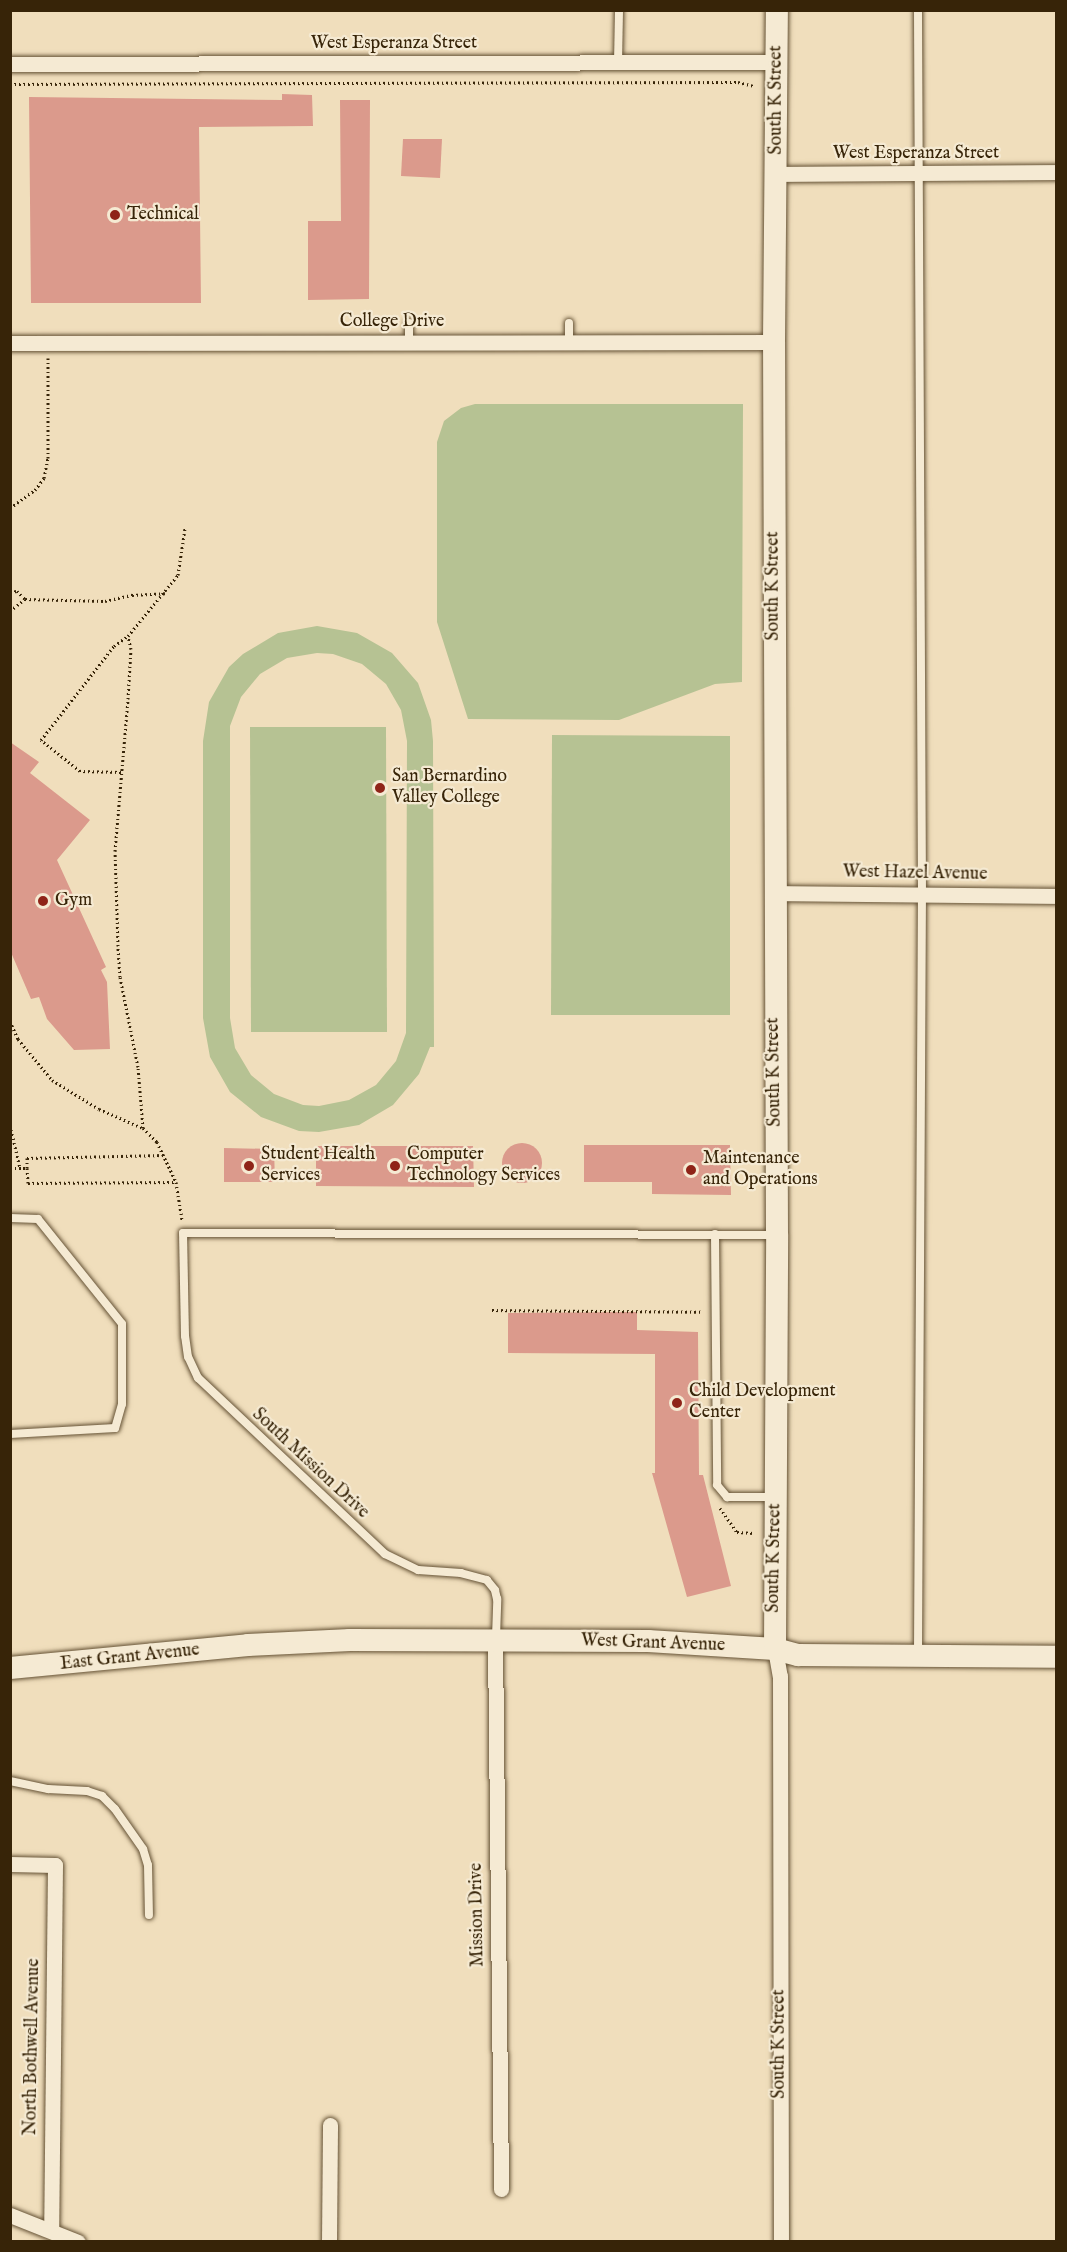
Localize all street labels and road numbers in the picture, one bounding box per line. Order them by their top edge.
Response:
street label: West Esperanza Street [311,33,477,55]
street label: South K Street [766,45,788,155]
street label: West Esperanza Street [833,143,999,165]
street label: College Drive [340,311,444,333]
street label: South K Street [763,531,785,641]
street label: West Hazel Avenue [842,862,988,886]
street label: South K Street [763,1017,787,1127]
street label: South Mission Drive [247,1404,373,1524]
street label: South K Street [763,1503,787,1613]
street label: West Grant Avenue [581,1631,725,1657]
street label: East Grant Avenue [59,1640,201,1676]
street label: Mission Drive [466,1863,490,1967]
street label: North Bothwell Avenue [21,1958,45,2136]
street label: South K Street [769,1989,791,2099]

